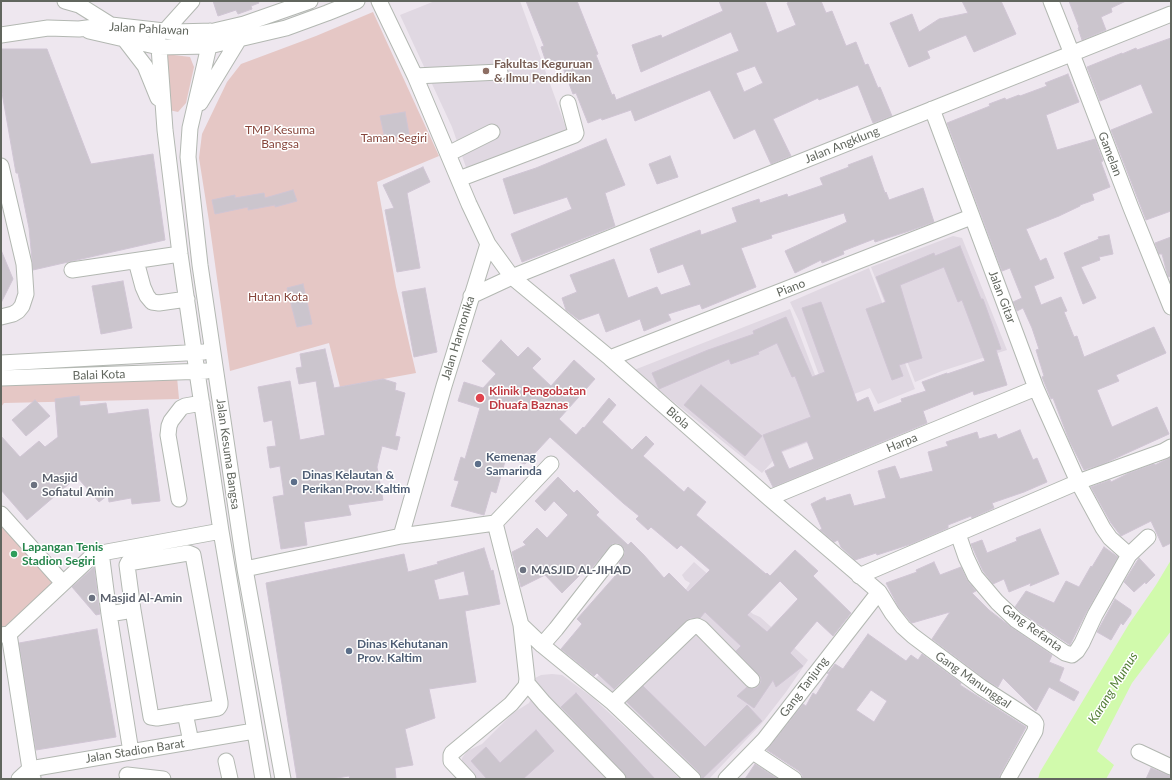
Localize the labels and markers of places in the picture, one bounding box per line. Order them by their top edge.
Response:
place label: Fakultas Keguruan & Ilmu Pendidikan [494,57,592,85]
marker: Fakultas Keguruan & Ilmu Pendidikan [481,66,491,76]
place label: Klinik Pengobatan Dhuafa Baznas [489,384,586,412]
marker: Klinik Pengobatan Dhuafa Baznas [474,392,486,404]
place label: Kemenag Samarinda [486,450,542,478]
marker: Kemenag Samarinda [473,459,483,469]
place label: Dinas Kelautan & Perikan Prov. Kaltim [302,468,410,496]
place label: Masjid Sofiatul Amin [42,471,114,499]
marker: Dinas Kelautan & Perikan Prov. Kaltim [289,477,299,487]
marker: Masjid Sofiatul Amin [29,480,39,490]
place label: Lapangan Tenis Stadion Segiri [22,540,103,568]
marker: Lapangan Tenis Stadion Segiri [9,549,19,559]
place label: MASJID AL-JIHAD [531,563,631,577]
marker: MASJID AL-JIHAD [518,565,528,575]
place label: Masjid Al-Amin [100,591,182,605]
marker: Masjid Al-Amin [87,593,97,603]
place label: Dinas Kehutanan Prov. Kaltim [357,637,448,665]
marker: Dinas Kehutanan Prov. Kaltim [344,646,354,656]

